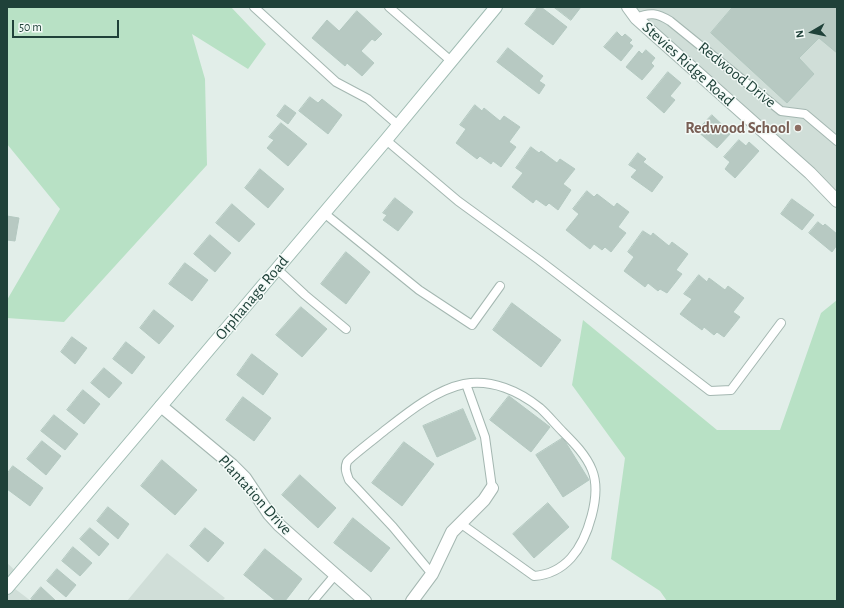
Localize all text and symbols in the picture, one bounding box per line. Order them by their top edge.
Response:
scale bar [14,12,121,38]
north arrow [792,12,832,52]
street label: Stevies Ridge Road [638,18,738,110]
text: 50 m [19,21,42,33]
text: N [794,29,806,39]
street label: Redwood Drive [694,38,780,112]
place label: Redwood School [685,118,790,138]
marker: Redwood School [793,123,803,133]
street label: Orphanage Road [211,252,293,344]
street label: Plantation Drive [214,451,296,539]

